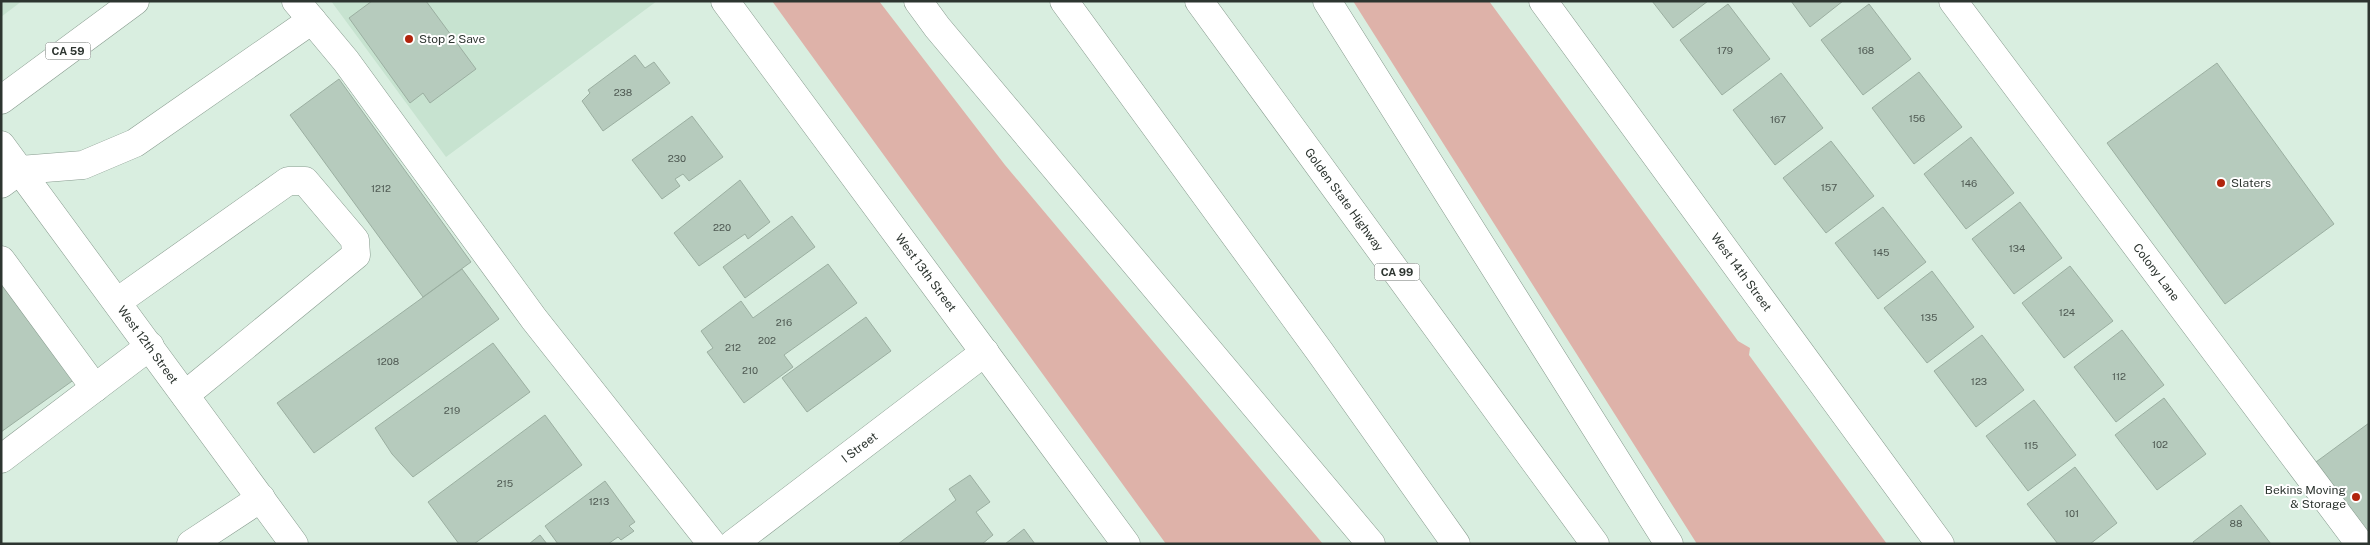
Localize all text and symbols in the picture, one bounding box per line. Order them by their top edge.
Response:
place label: Stop 2 Save [419,32,486,46]
marker: Stop 2 Save [403,33,415,45]
road number: CA 59 [46,42,90,59]
house number: 179 [1717,44,1733,56]
house number: 168 [1858,44,1874,56]
house number: 238 [614,86,632,98]
house number: 156 [1909,112,1925,124]
house number: 167 [1770,113,1786,125]
street label: Golden State Highway [1302,145,1387,255]
house number: 230 [668,152,686,164]
place label: Slaters [2231,176,2271,190]
house number: 146 [1961,177,1977,189]
marker: Slaters [2215,177,2227,189]
house number: 157 [1821,181,1837,193]
house number: 1212 [371,182,391,194]
house number: 220 [713,221,731,233]
street label: West 14th Street [1708,230,1775,314]
street label: West 13th Street [892,231,959,315]
street label: Colony Lane [2130,241,2183,304]
house number: 134 [2009,242,2025,254]
house number: 145 [1873,246,1889,258]
road number: CA 99 [1374,264,1420,280]
street label: West 12th Street [115,303,181,387]
house number: 124 [2059,306,2075,318]
house number: 135 [1921,311,1937,323]
house number: 216 [776,316,792,328]
house number: 202 [758,334,776,346]
house number: 212 [725,341,741,353]
house number: 1208 [377,355,399,367]
house number: 210 [742,364,758,376]
house number: 112 [2112,370,2126,382]
house number: 123 [1971,375,1987,387]
house number: 219 [444,404,460,416]
street label: I Street [839,429,880,466]
house number: 102 [2152,438,2168,450]
house number: 115 [2024,439,2038,451]
house number: 215 [497,477,513,489]
place label: Bekins Moving & Storage [2265,483,2346,511]
marker: Bekins Moving & Storage [2350,491,2362,503]
house number: 1213 [589,495,609,507]
house number: 101 [2065,507,2079,519]
house number: 88 [2230,517,2242,529]

